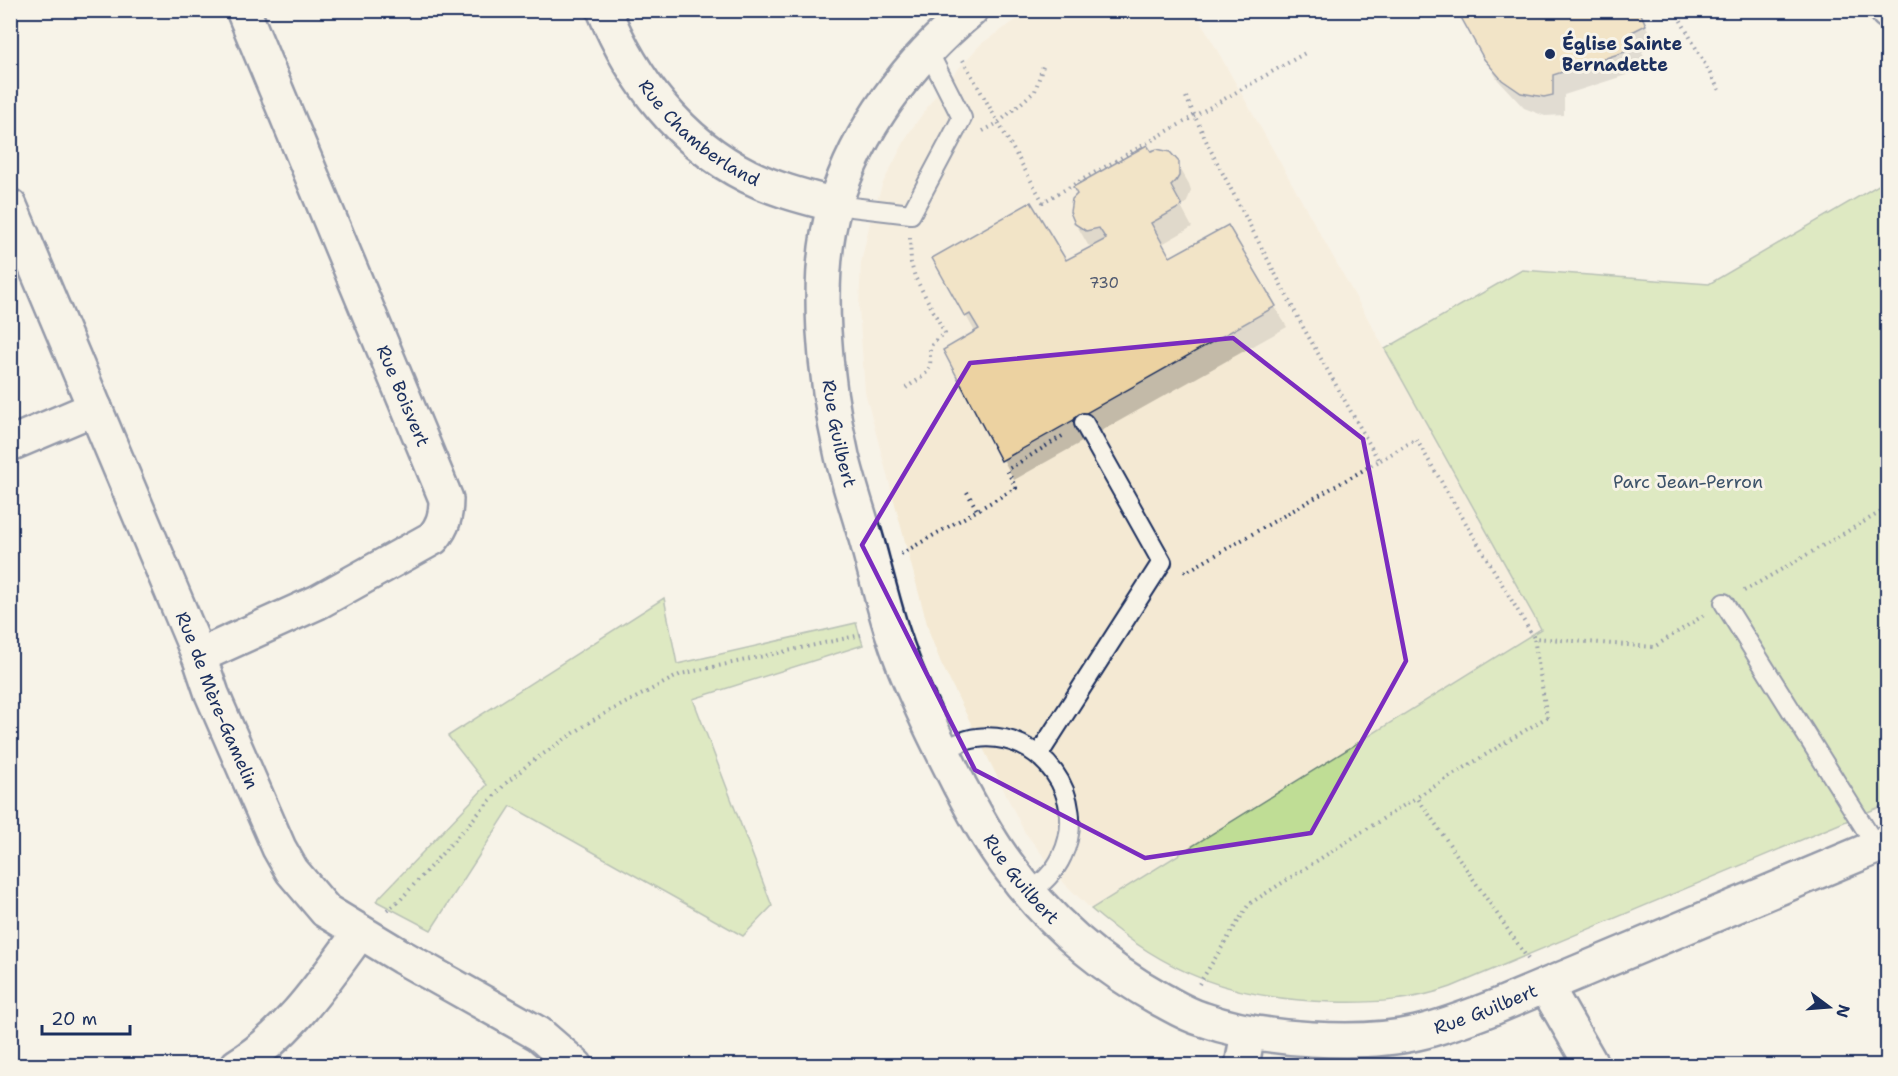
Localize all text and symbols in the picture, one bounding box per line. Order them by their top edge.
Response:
place label: Église Sainte Bernadette [1562,30,1682,77]
marker: Église Sainte Bernadette [1543,47,1557,61]
street label: Rue Chamberland [633,75,764,192]
house number: 730 [1089,273,1119,293]
street label: Rue Boisvert [371,342,435,451]
street label: Rue Guilbert [817,378,862,490]
park label: Parc Jean-Perron [1613,470,1763,494]
street label: Rue de Mère-Gamelin [170,608,264,793]
street label: Rue Guilbert [978,830,1064,930]
north arrow [1799,977,1859,1037]
street label: Rue Guilbert [1431,978,1541,1040]
scale bar [42,998,130,1036]
text: N [1831,1002,1855,1020]
text: 20 m [51,1007,97,1031]

